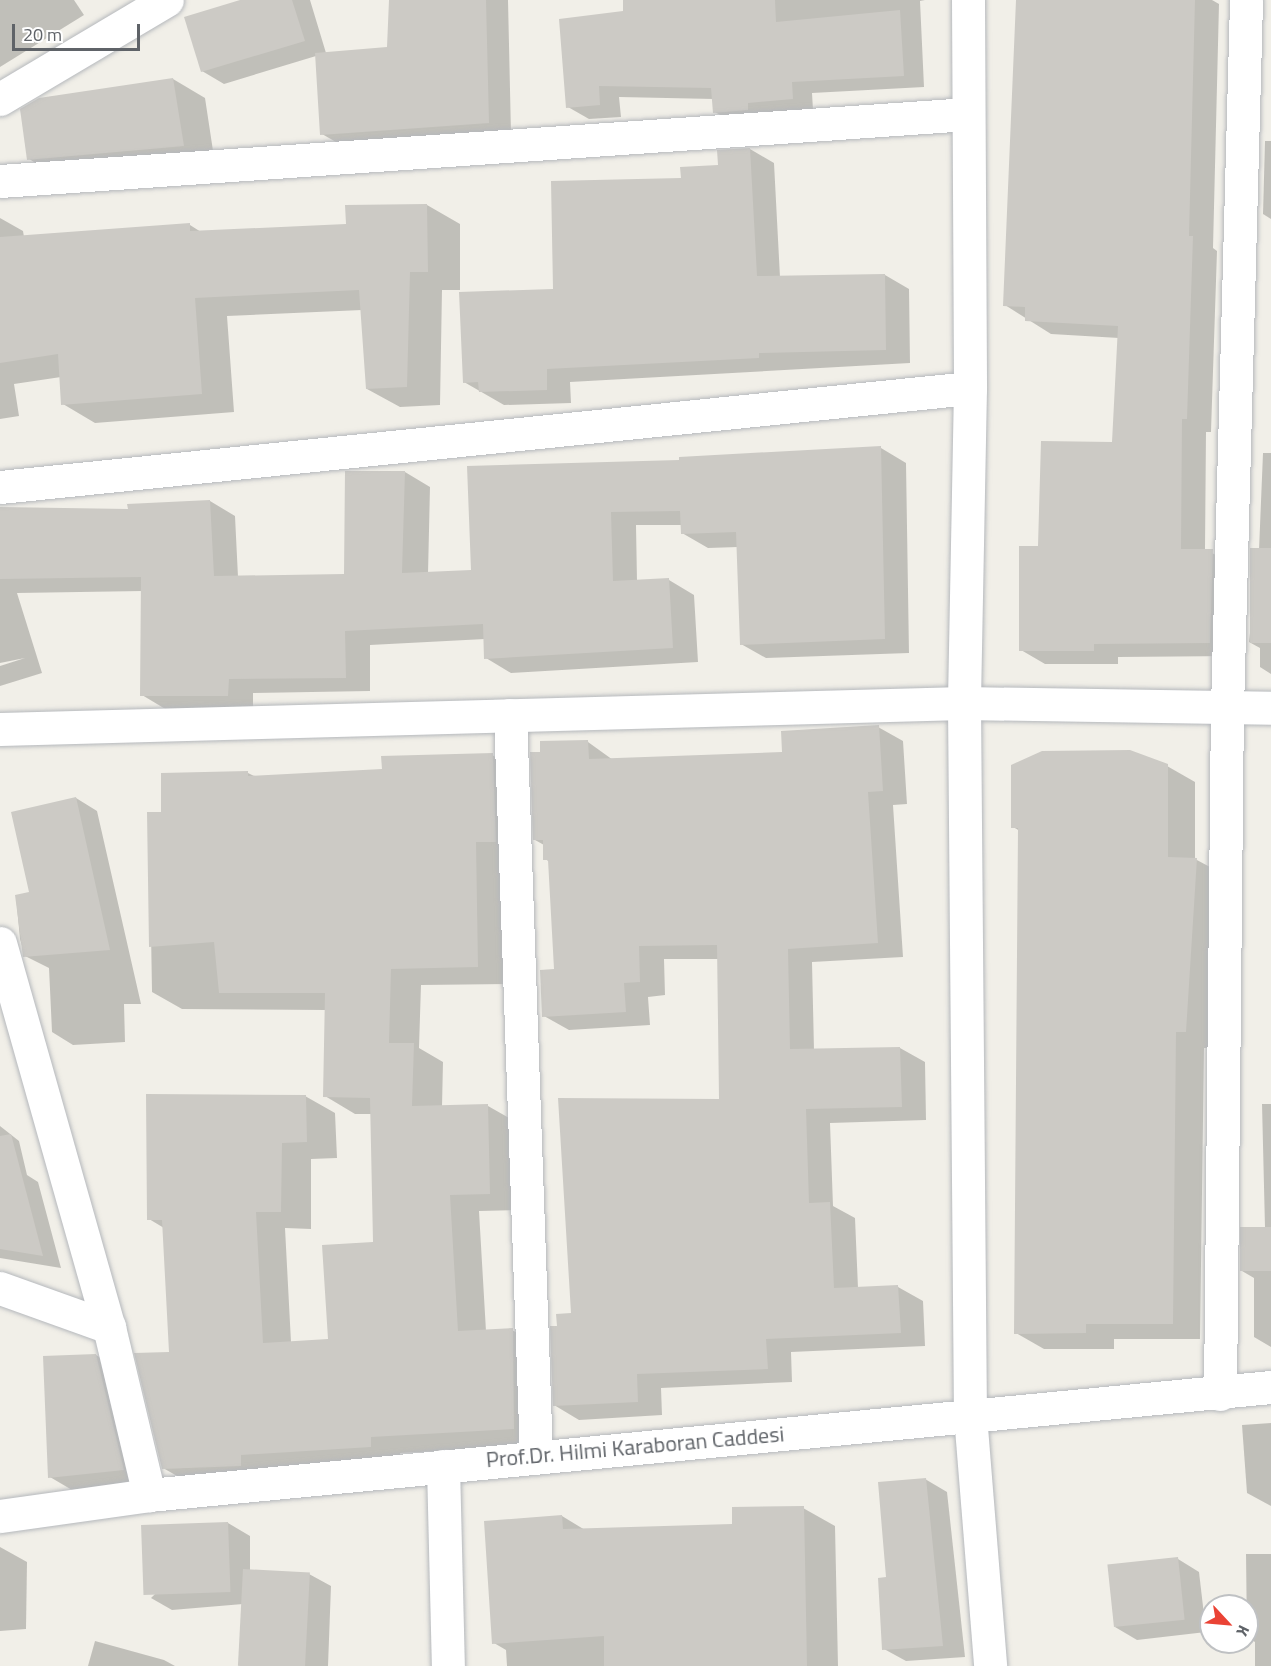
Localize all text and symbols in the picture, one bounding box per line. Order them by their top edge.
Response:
scale bar [15,12,142,50]
text: 20 m [23,21,62,48]
street label: Prof.Dr. Hilmi Karaboran Caddesi [485,1421,785,1473]
north arrow [1199,1594,1259,1654]
text: K [1231,1621,1256,1641]

